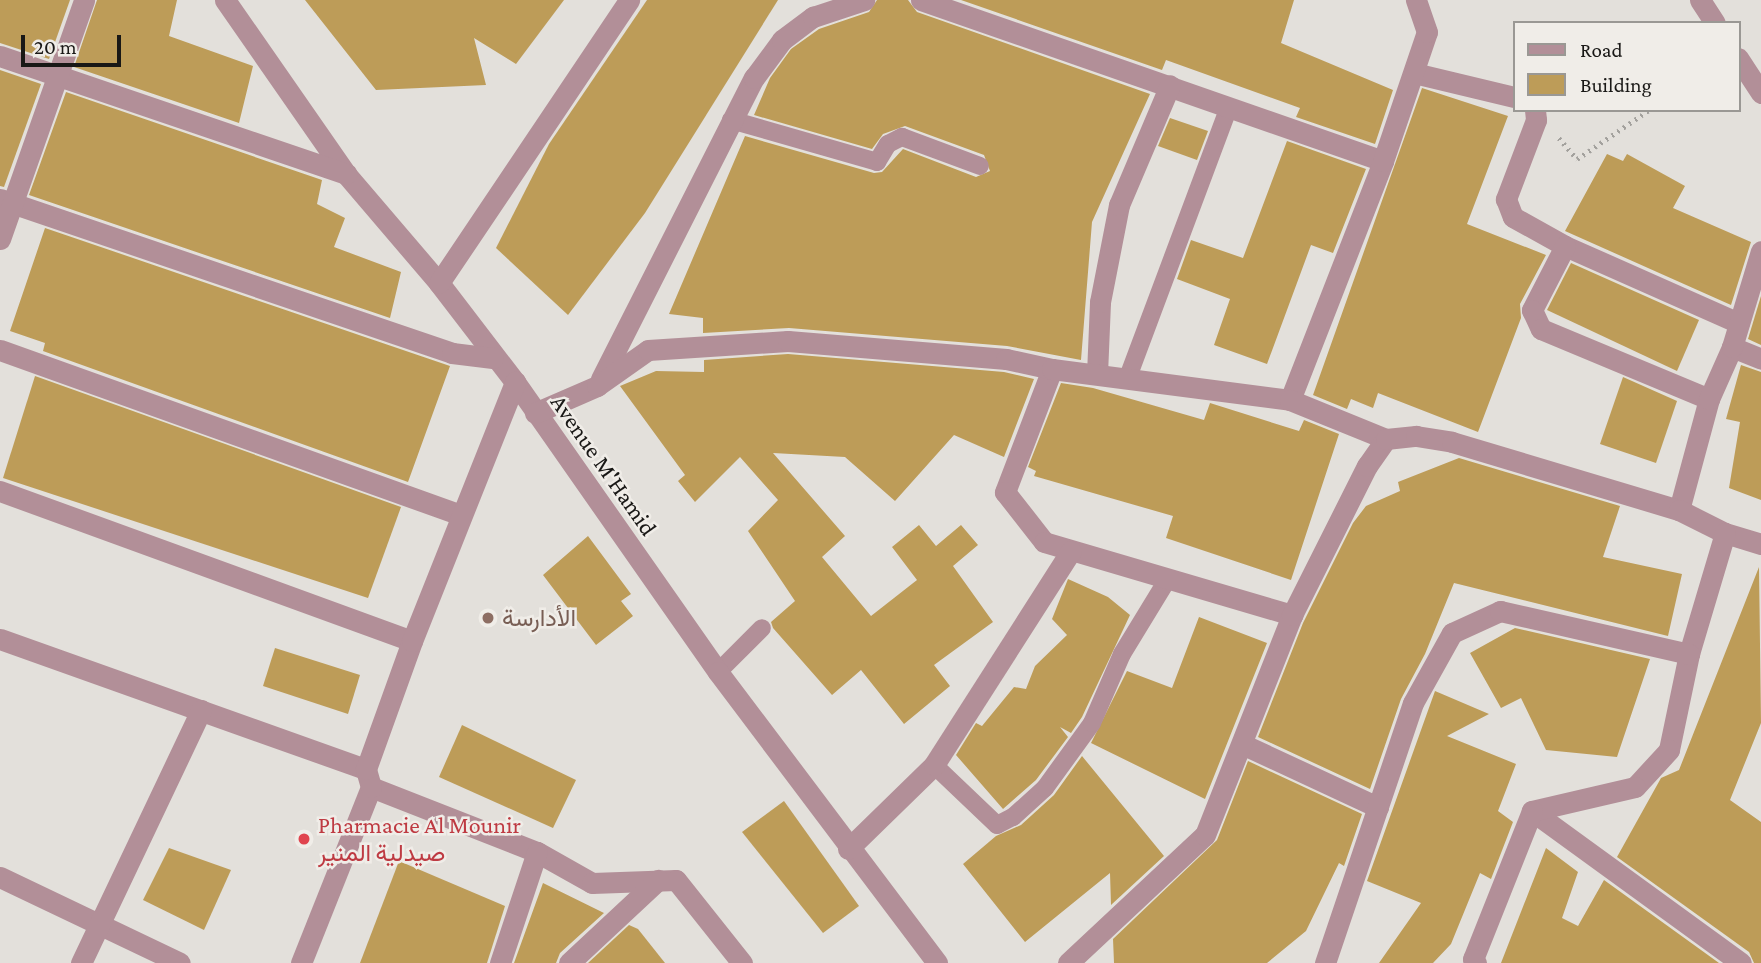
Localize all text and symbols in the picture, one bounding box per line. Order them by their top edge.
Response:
scale bar [24,21,124,65]
legend [1512,21,1740,112]
text: 20 m [34,35,77,59]
text: Road [1580,38,1623,62]
text: Building [1580,73,1652,97]
street label: Avenue M'Hamid [545,389,663,541]
place label: الأدارسة [502,604,576,632]
marker: الأدارسة [480,610,496,626]
place label: Pharmacie Al Mounir صيدلية المنير [318,811,521,867]
marker: Pharmacie Al Mounir صيدلية المنير [296,831,312,847]

